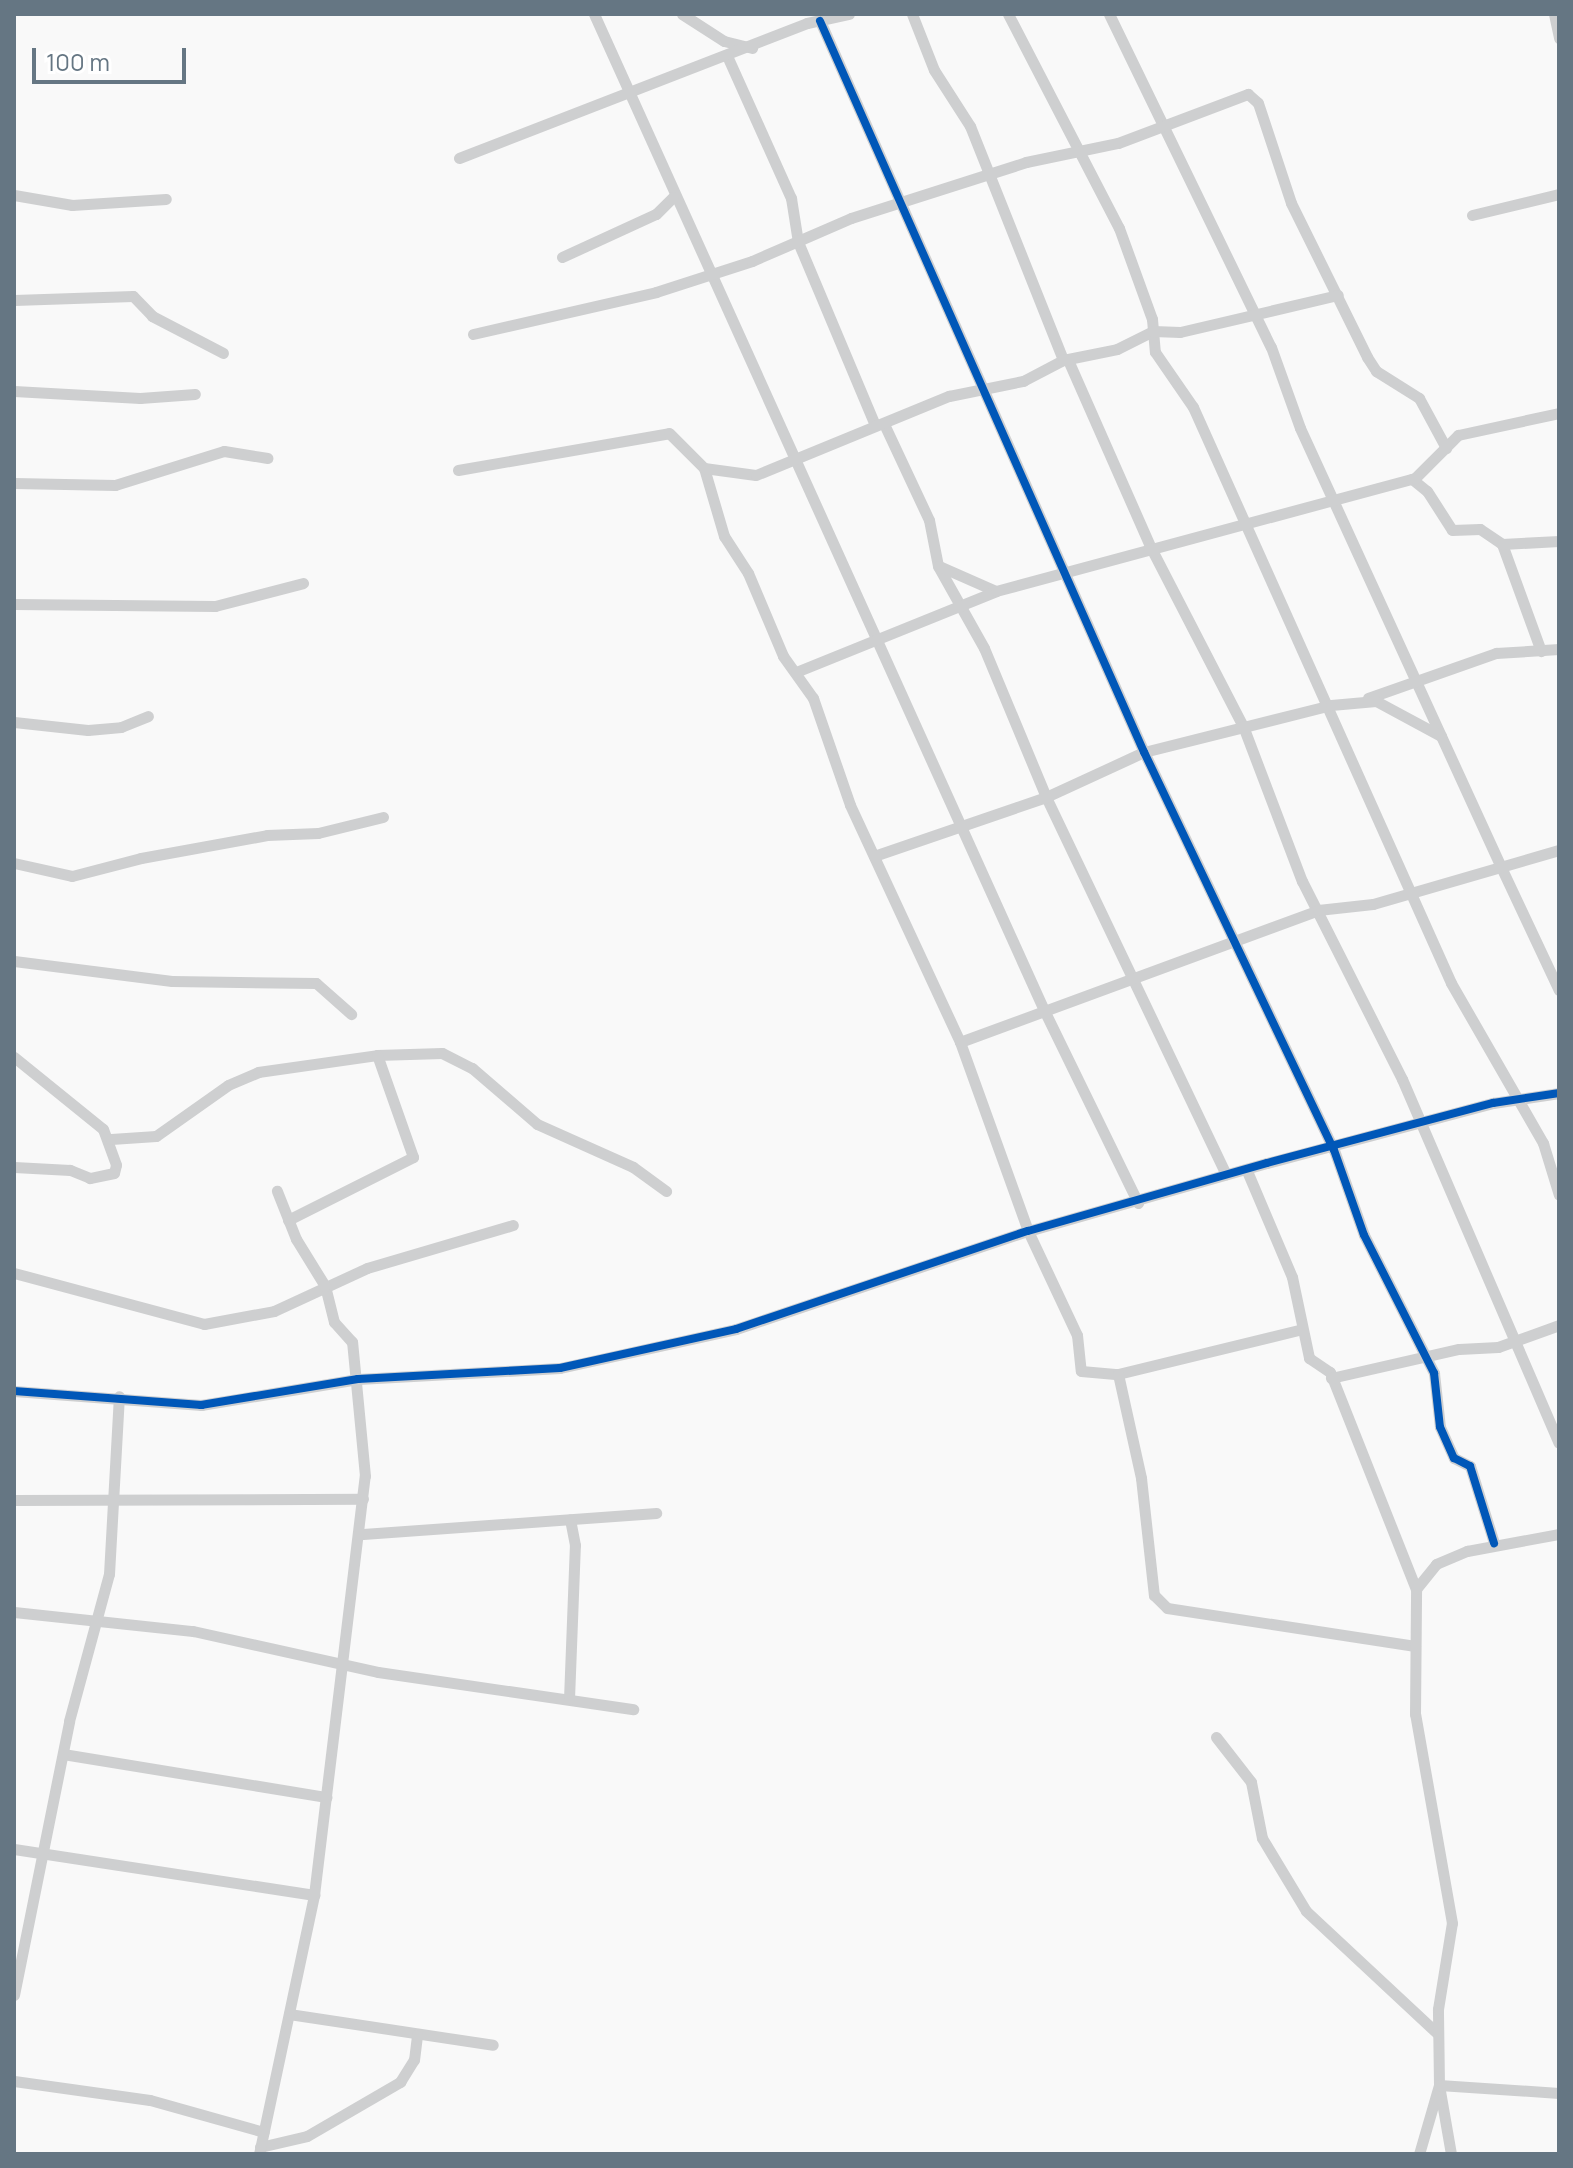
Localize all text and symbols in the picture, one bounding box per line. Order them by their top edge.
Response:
scale bar [36,32,190,82]
text: 100 m [46,45,110,78]

